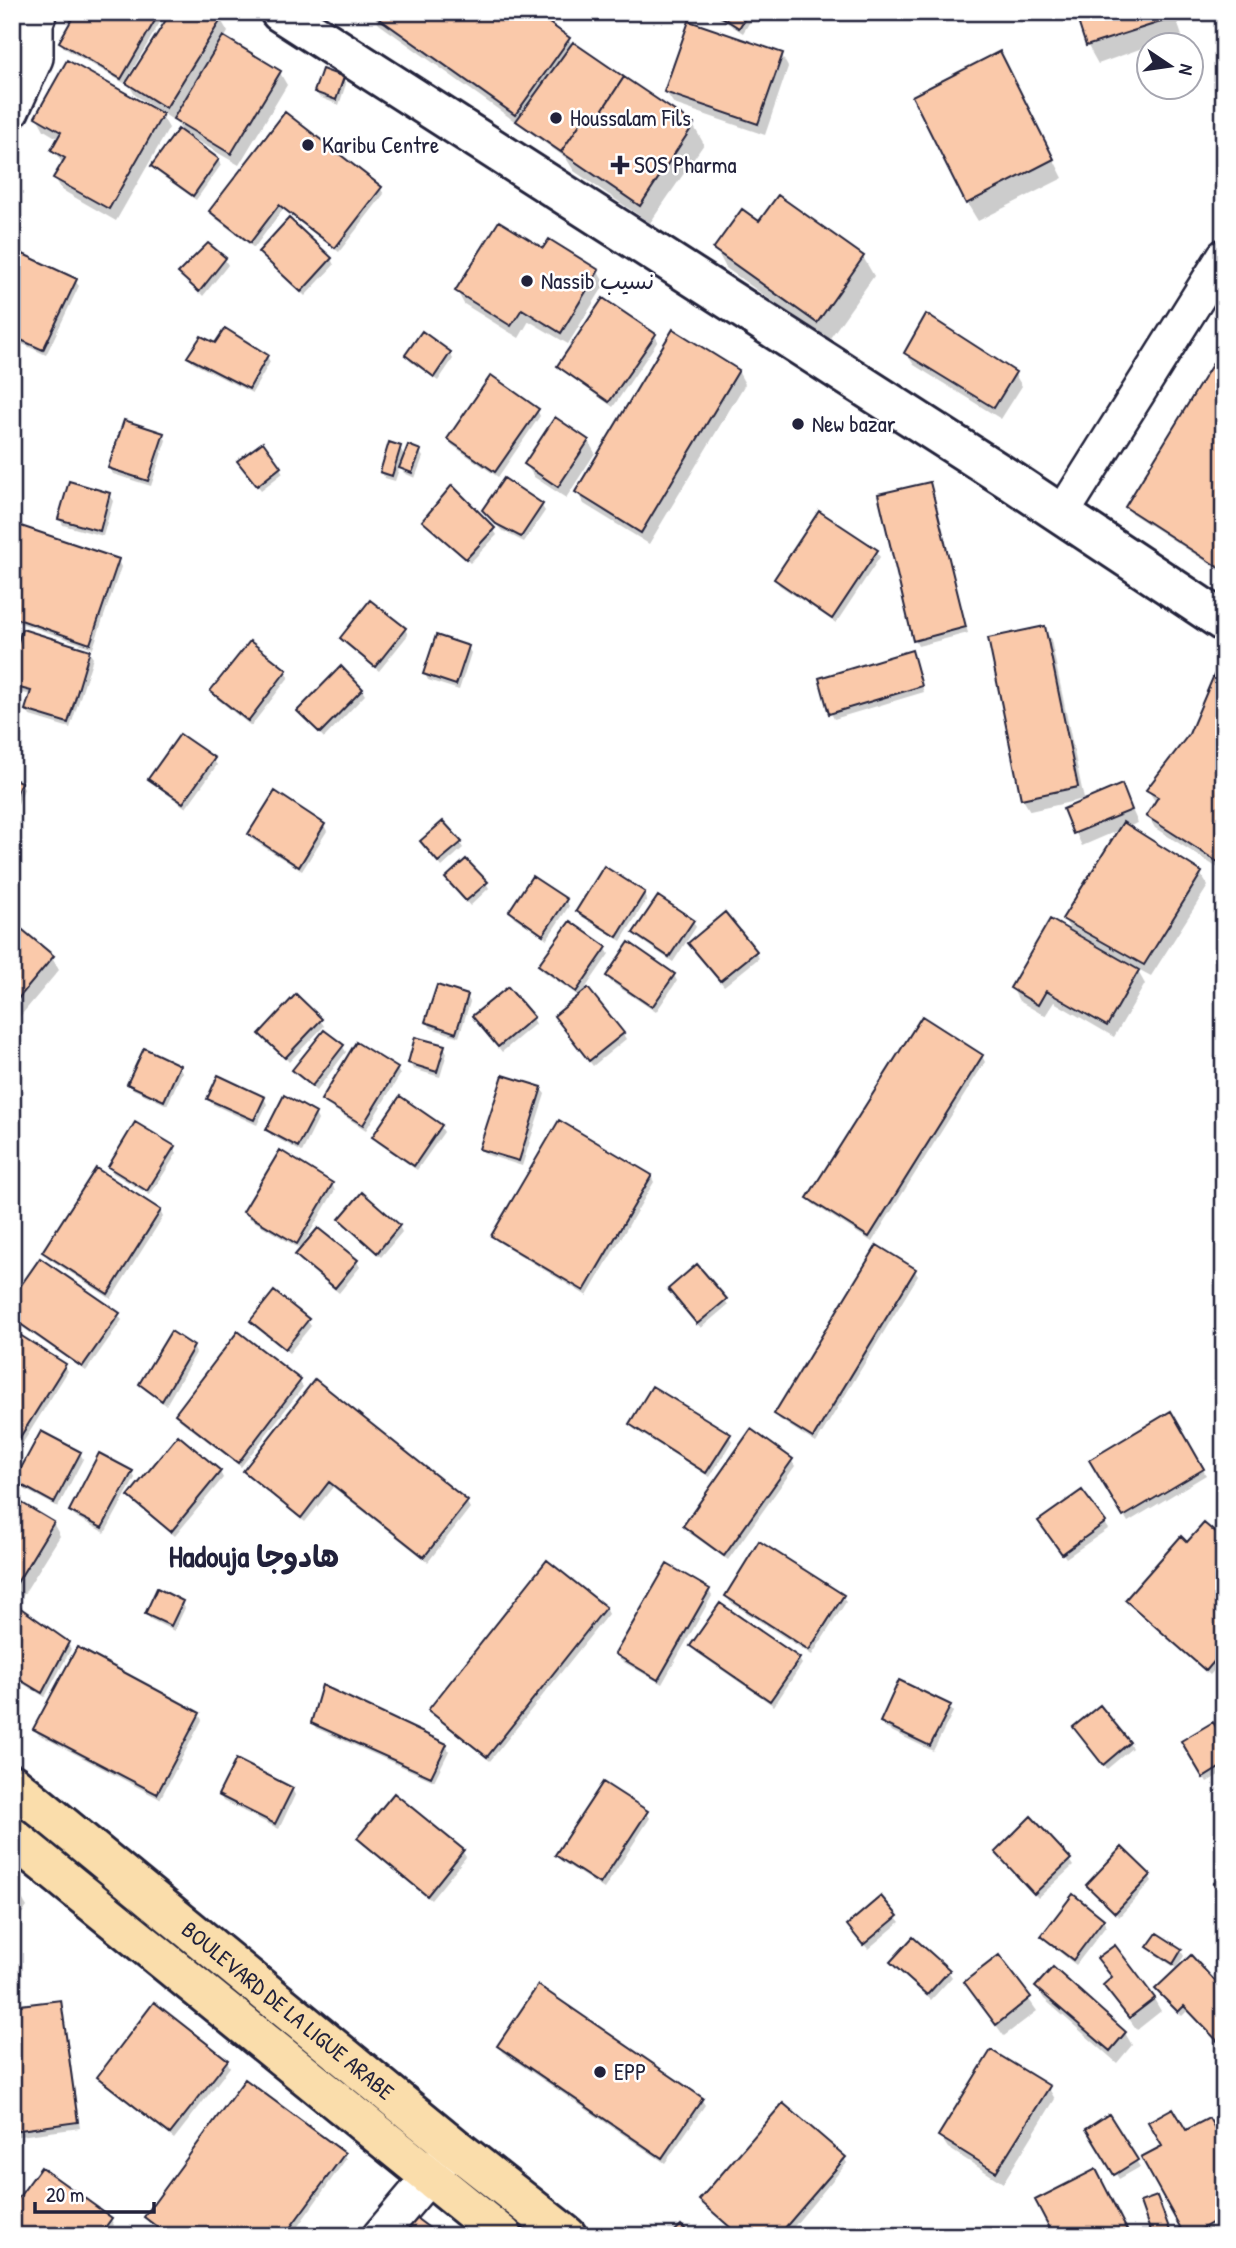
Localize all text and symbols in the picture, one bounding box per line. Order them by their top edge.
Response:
north arrow [1134,32,1204,102]
text: N [1173,62,1200,78]
place label: Houssalam Fils [570,102,691,133]
marker: Houssalam Fils [548,110,564,126]
place label: Karibu Centre [322,129,439,160]
marker: Karibu Centre [300,137,316,153]
place label: SOS Pharma [634,149,736,180]
marker: SOS Pharma [612,157,628,173]
place label: Nassib نسيب [541,265,654,296]
marker: Nassib نسيب [519,273,535,289]
place label: New bazar [812,408,896,439]
marker: New bazar [790,416,806,432]
district label: Hadouja هادوجا [169,1536,339,1576]
street label: BOULEVARD DE LA LIGUE ARABE [176,1914,401,2107]
place label: EPP [614,2056,646,2087]
marker: EPP [592,2064,608,2080]
scale bar [35,2171,154,2215]
text: 20 m [46,2180,84,2209]

